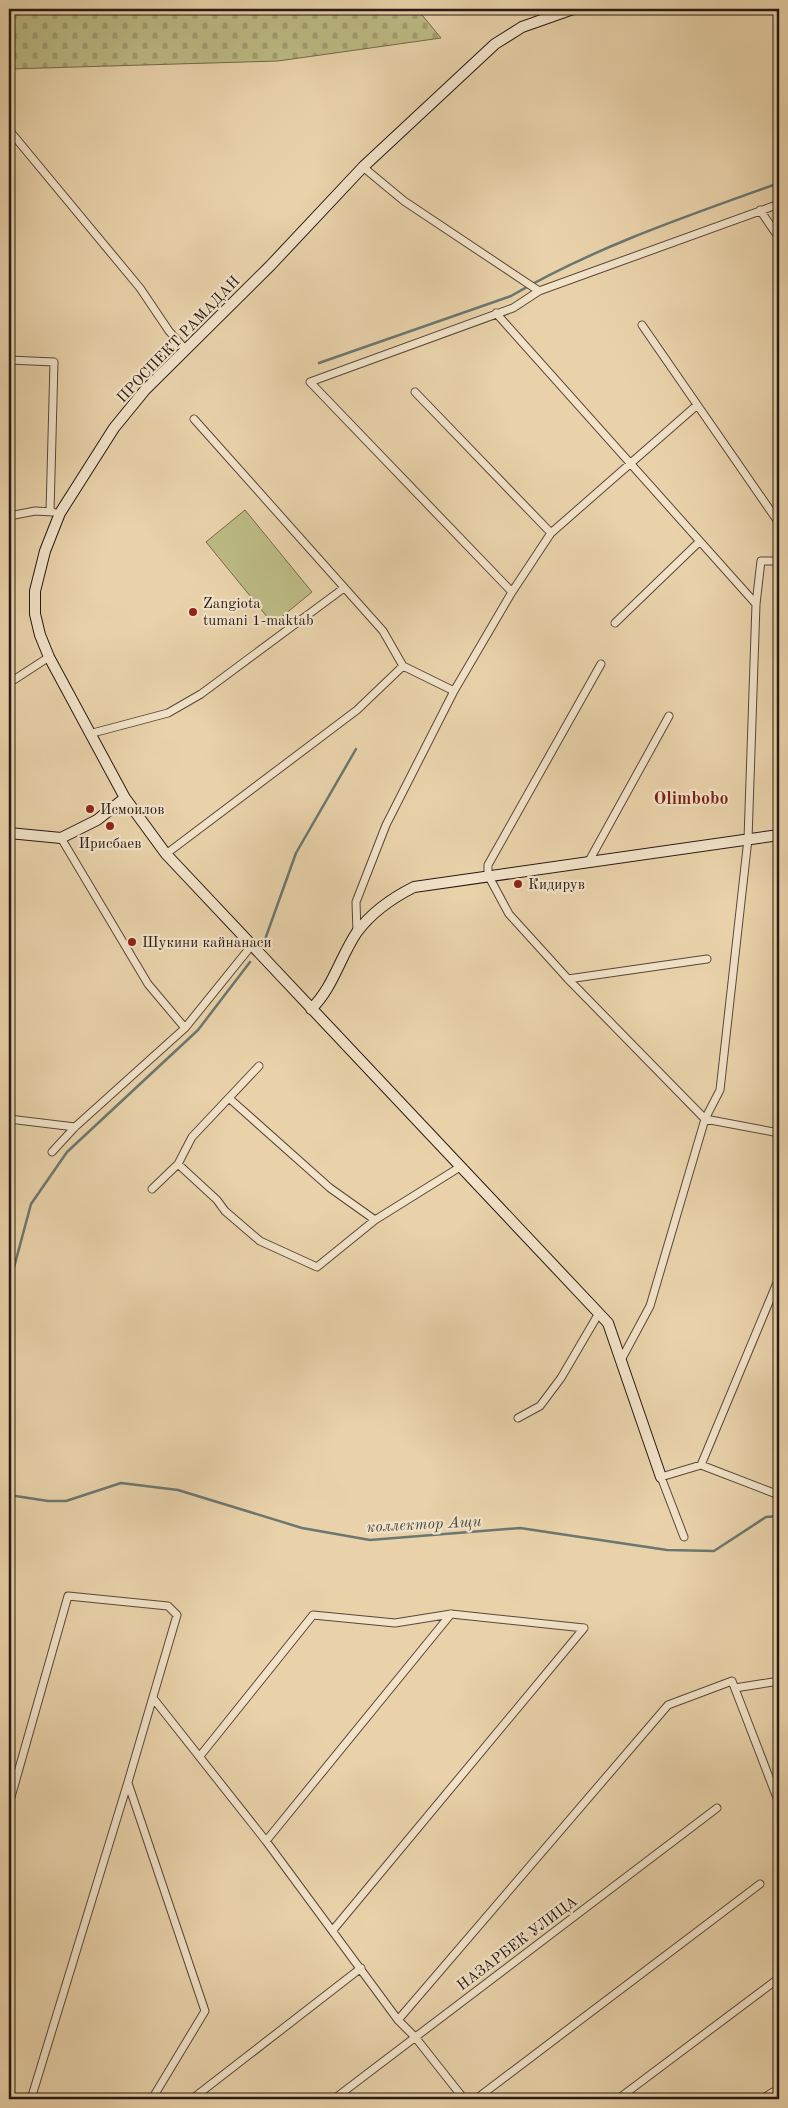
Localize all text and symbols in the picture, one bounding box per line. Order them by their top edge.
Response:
street label: ПРОСПЕКТ РАМАДАН [115,274,243,406]
place label: Zangiota tumani 1-maktab [203,597,314,629]
marker: Zangiota tumani 1-maktab [187,606,199,618]
district label: Olimbobo [653,790,729,808]
marker: Исмоилов [84,803,96,815]
place label: Исмоилов [100,803,164,818]
marker: Ирисбаев [104,820,116,832]
place label: Ирисбаев [79,837,141,852]
marker: Кидирув [512,878,524,890]
place label: Кидирув [528,878,585,893]
marker: Шукини кайнанаси [126,936,138,948]
place label: Шукини кайнанаси [142,936,271,951]
water label: коллектор Ащи [366,1514,482,1536]
street label: НАЗАРБЕК УЛИЦА [455,1894,581,1994]

